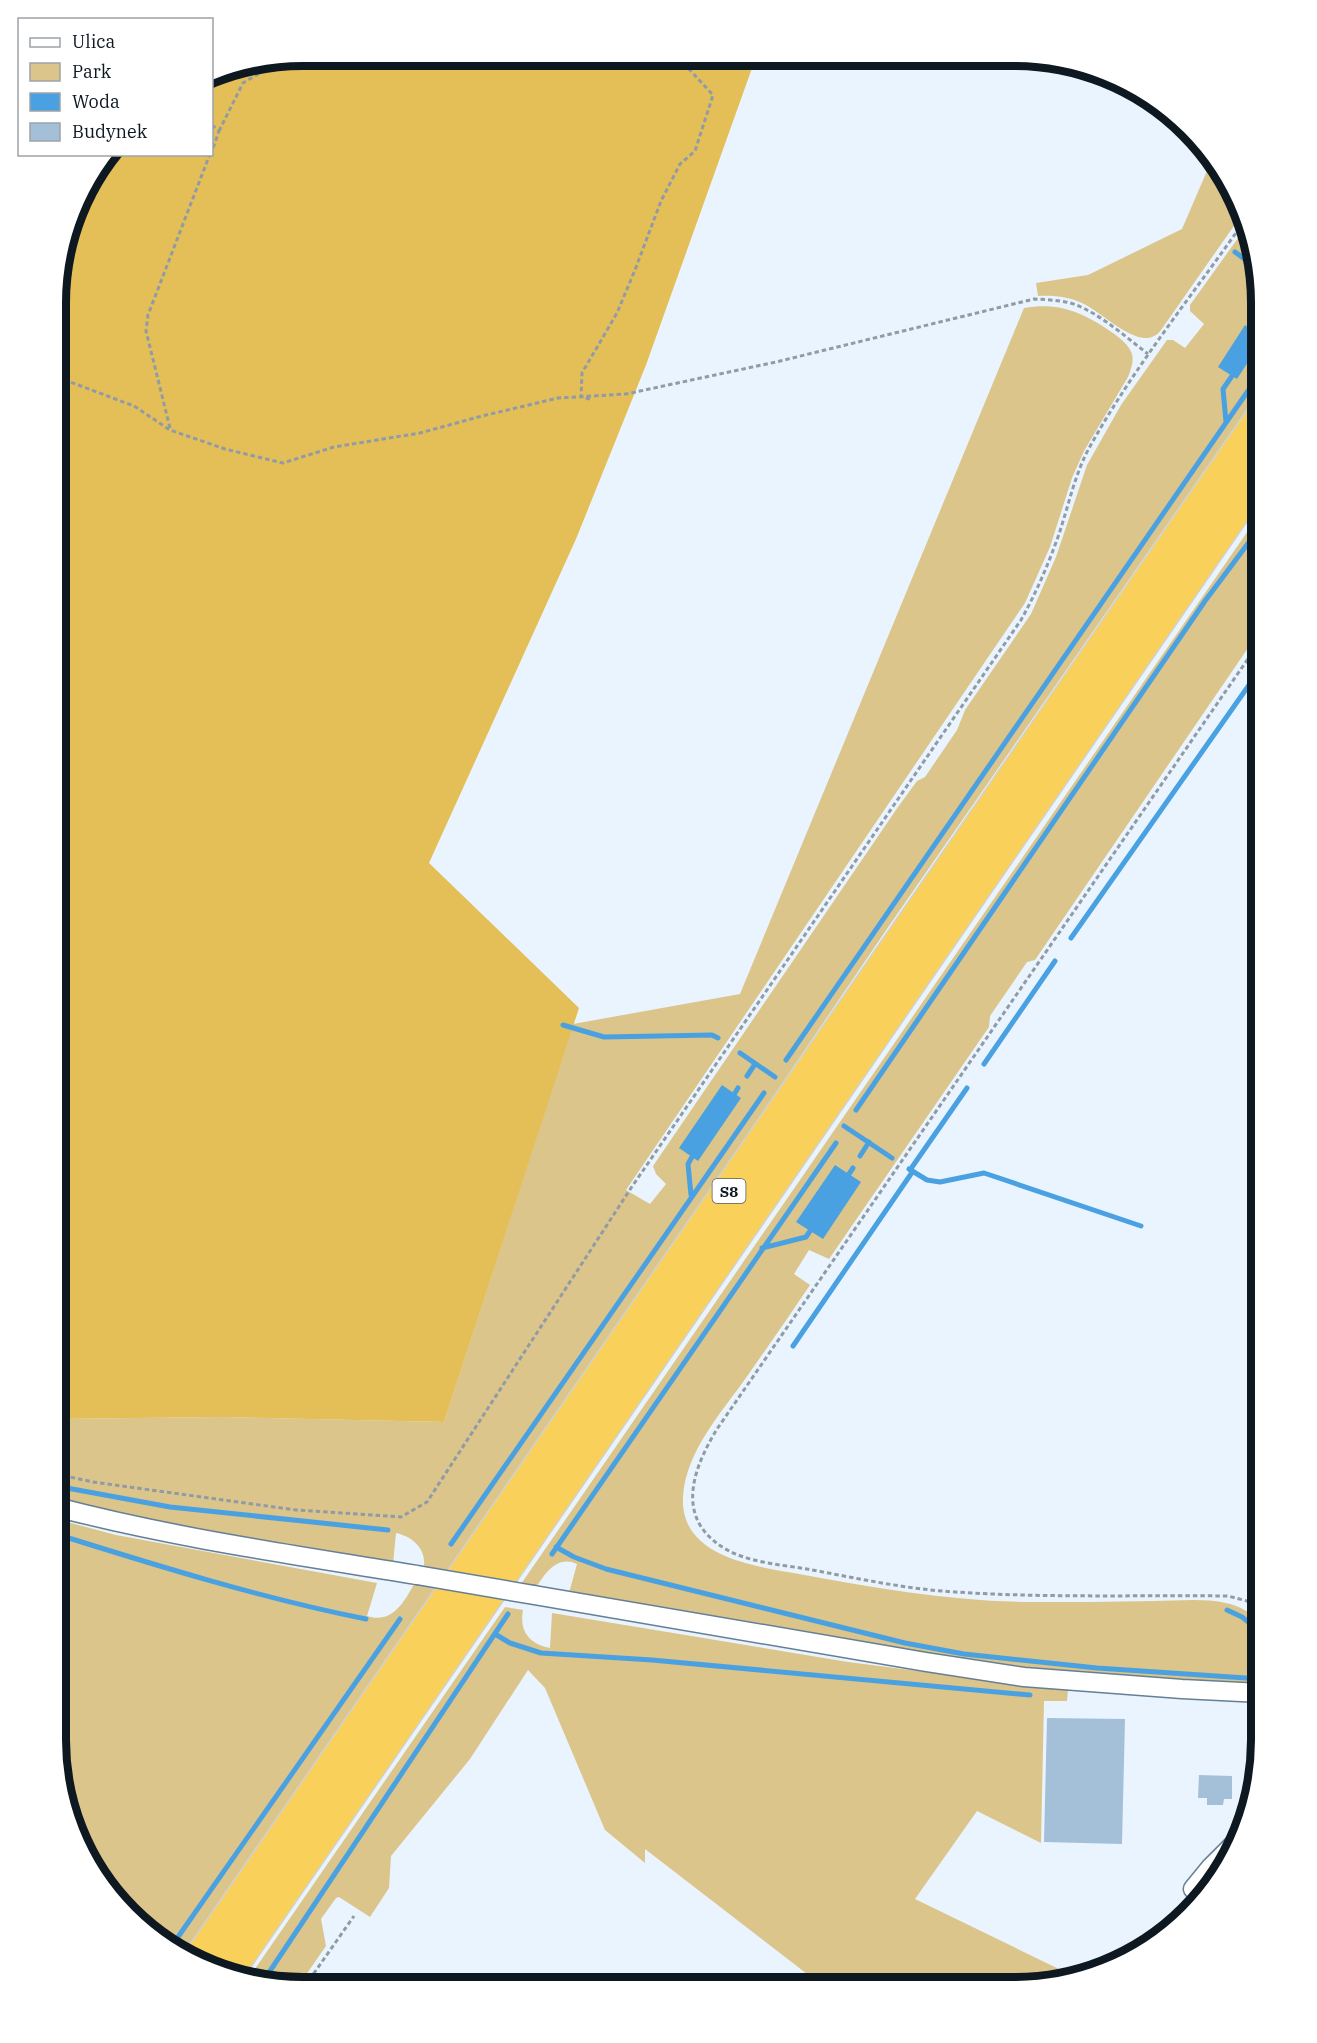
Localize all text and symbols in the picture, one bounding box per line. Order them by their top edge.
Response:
legend [18,18,213,156]
text: Ulica [72,30,116,53]
text: Park [72,60,112,83]
text: Woda [72,90,120,113]
text: Budynek [72,120,148,143]
road number: S8 [712,1179,746,1203]

